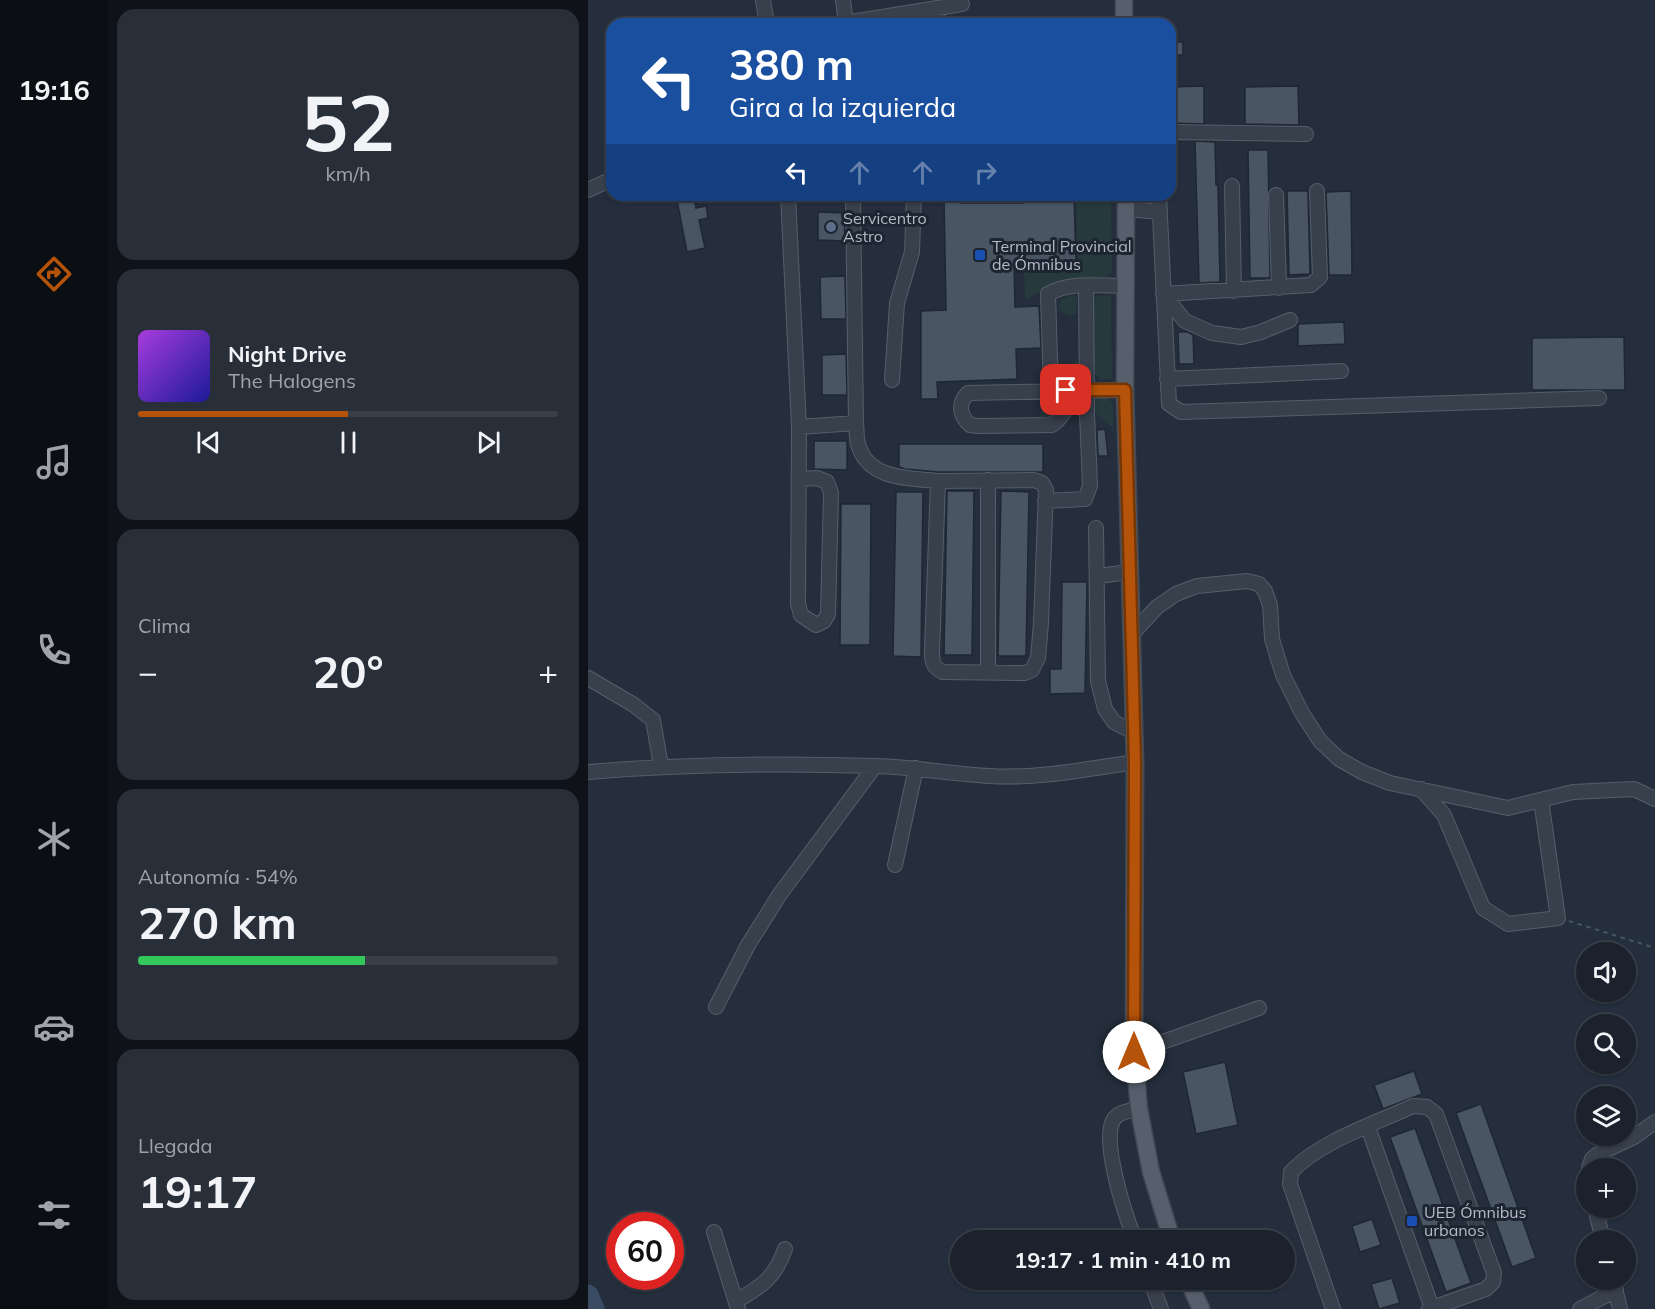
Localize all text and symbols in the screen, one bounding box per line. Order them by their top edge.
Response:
text: 380 m [729,38,854,91]
icon: left [630,42,708,120]
text: 19:16 [18,73,90,107]
text: 52 [301,73,395,171]
text: Gira a la izquierda [729,90,956,124]
icon: left [780,156,813,189]
icon: ahead [843,156,876,189]
icon: ahead [906,156,939,189]
icon: right [969,156,1002,189]
text: km/h [325,161,371,186]
place label: Servicentro Astro [843,208,927,246]
marker: Servicentro Astro [824,220,838,234]
place label: Terminal Provincial de Ómnibus [992,236,1132,274]
marker: Terminal Provincial de Ómnibus [973,248,987,262]
icon: directions [33,253,75,295]
text: Night Drive [228,340,347,368]
pin [1040,364,1091,415]
text: The Halogens [228,368,356,393]
icon: arrive [1049,373,1082,406]
icon: previous [192,426,225,459]
icon: pause [332,426,365,459]
icon: next [472,426,505,459]
icon: music [33,441,75,483]
text: Clima [138,613,191,638]
icon: phone [33,629,75,671]
text: 20° [312,643,384,699]
text: − [138,651,158,692]
text: + [538,651,558,692]
icon: climate [33,818,75,860]
text: Autonomía · 54% [138,864,298,889]
text: 270 km [138,894,297,950]
map controls [1576,942,1636,1290]
button: sound [1576,942,1636,1002]
icon: car [33,1006,75,1048]
button: search [1576,1014,1636,1074]
position arrow [1102,1020,1166,1084]
button: layers [1576,1086,1636,1146]
text: Llegada [138,1133,213,1158]
button: + [1576,1158,1636,1218]
text: 19:17 [138,1163,257,1219]
icon: filters [33,1194,75,1236]
place label: UEB Ómnibus urbanos [1424,1202,1527,1240]
speed limit sign: 60 [606,1212,684,1290]
marker: UEB Ómnibus urbanos [1405,1214,1419,1228]
button: − [1576,1230,1636,1290]
text: 19:17 · 1 min · 410 m [1014,1246,1231,1274]

